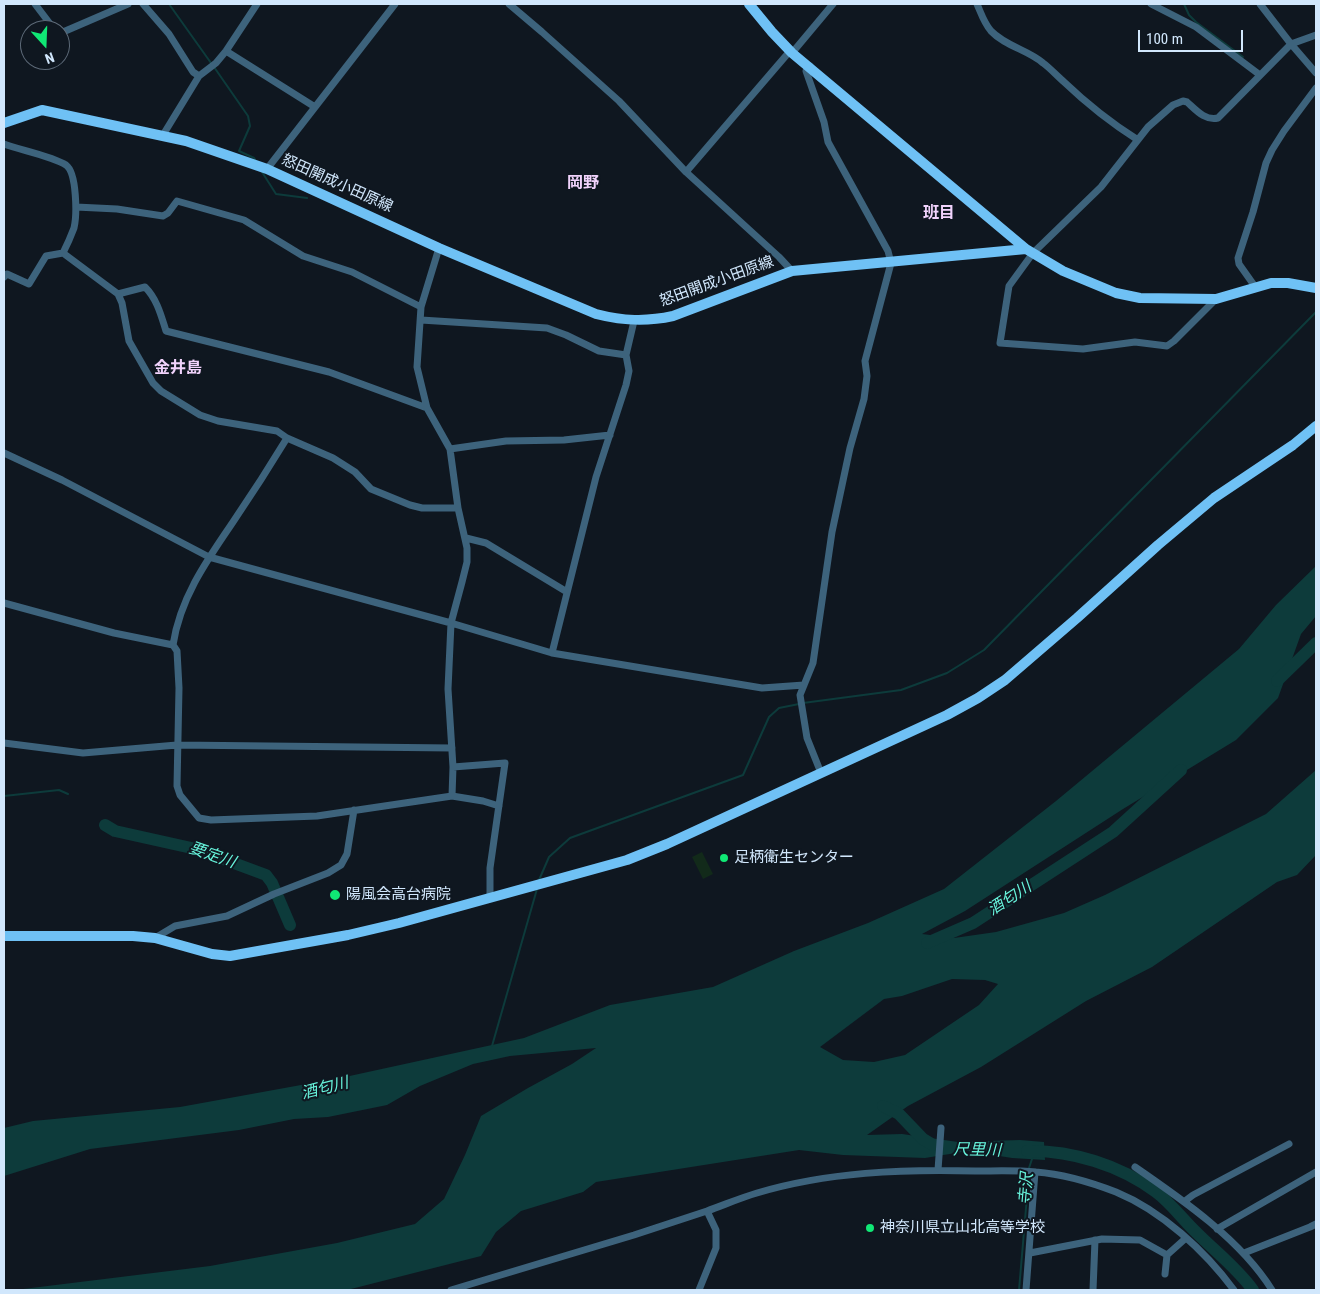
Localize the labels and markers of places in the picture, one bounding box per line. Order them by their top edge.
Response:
place label: 足柄衛生センター [734,849,854,867]
marker: 足柄衛生センター [718,852,730,864]
place label: 陽風会高台病院 [346,886,451,904]
marker: 陽風会高台病院 [328,888,342,902]
place label: 神奈川県立山北高等学校 [880,1219,1045,1237]
marker: 神奈川県立山北高等学校 [864,1222,876,1234]

